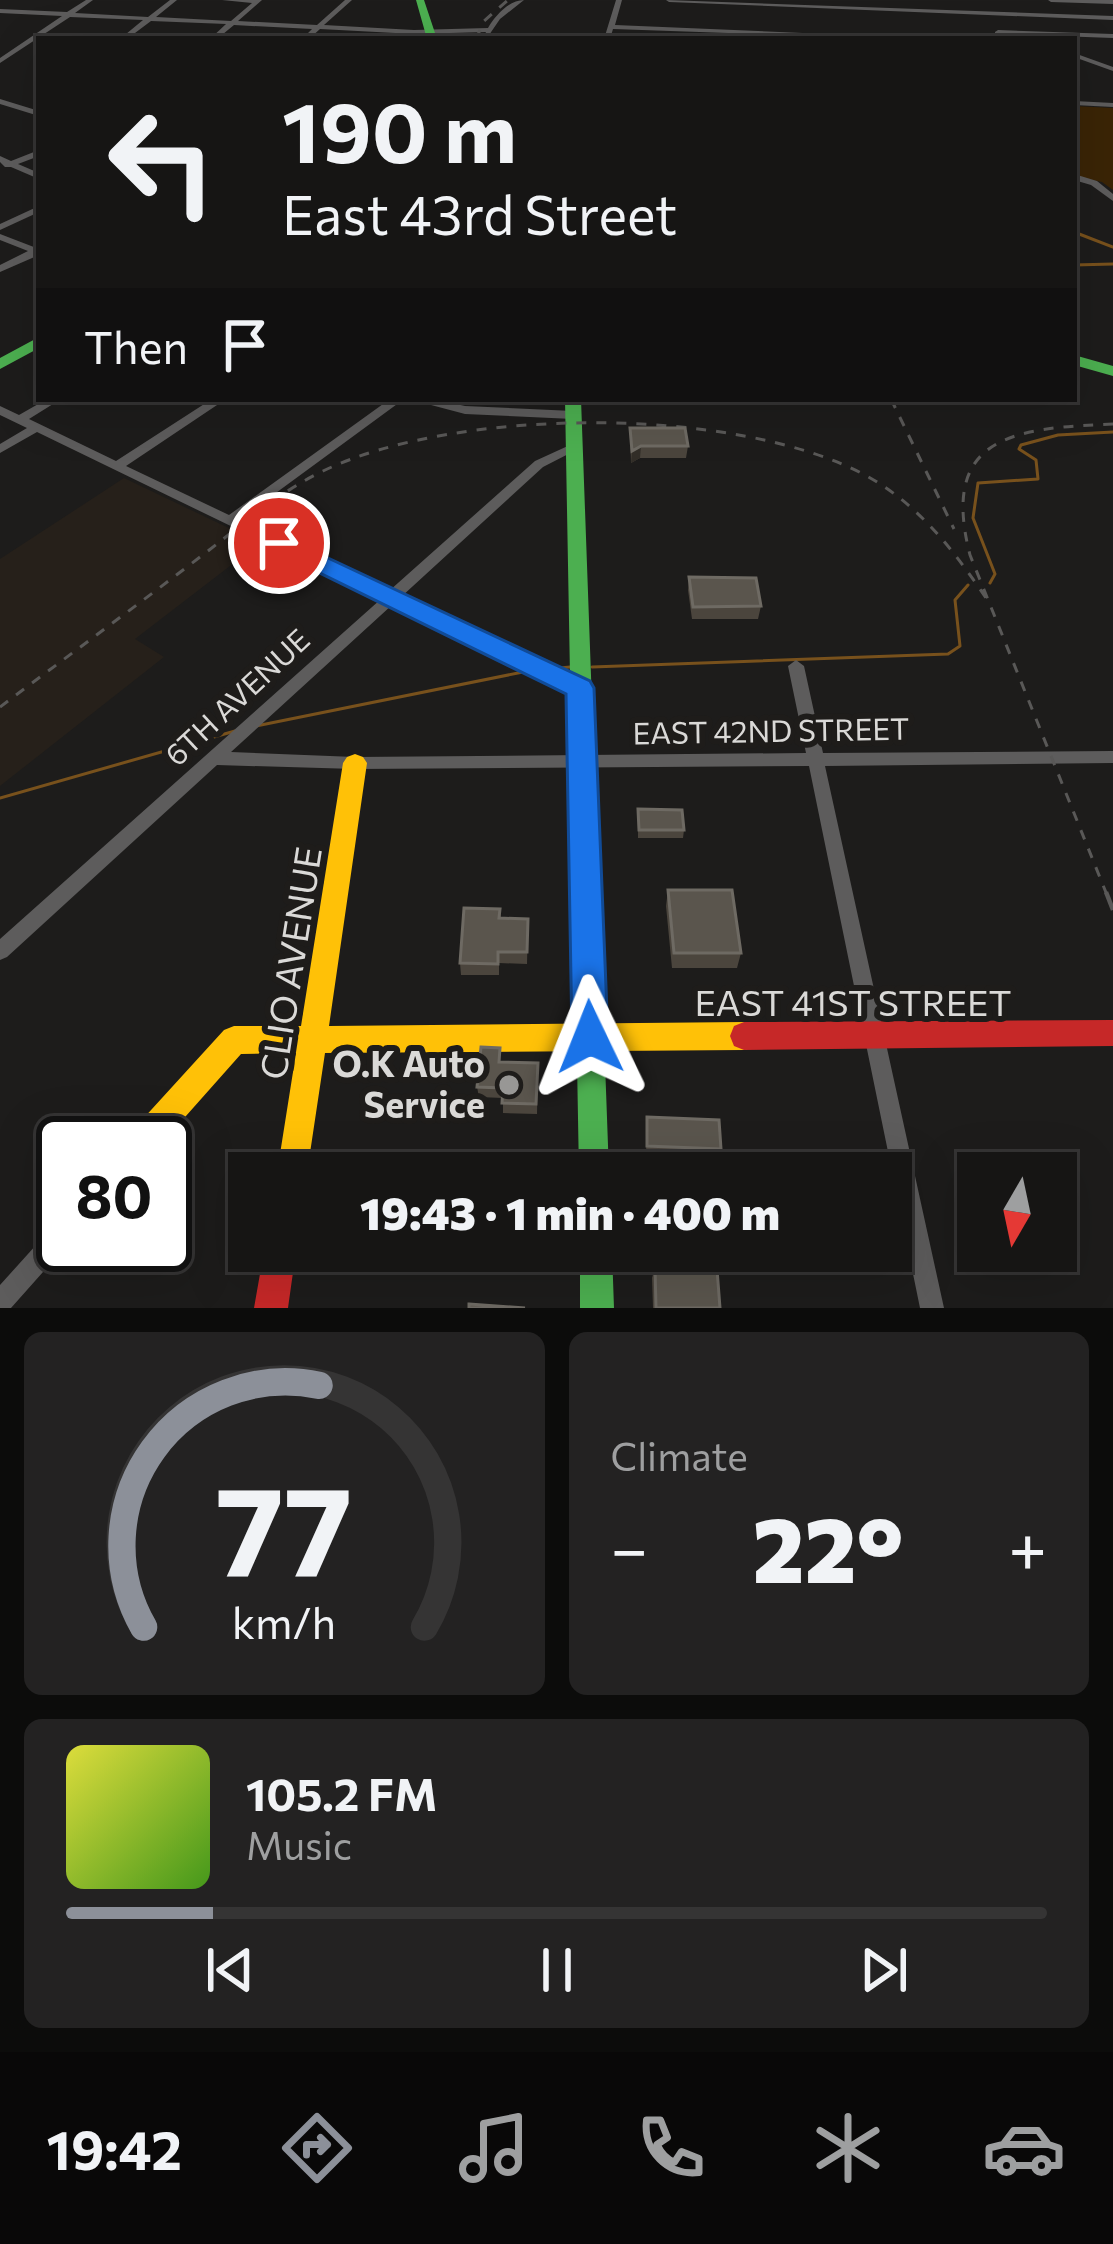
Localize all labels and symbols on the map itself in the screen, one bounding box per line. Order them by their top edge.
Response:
pin [228,492,330,594]
street label: 6TH AVENUE [156,620,316,772]
street label: EAST 42ND STREET [632,709,910,750]
street label: CLIO AVENUE [249,843,329,1082]
position arrow [527,974,653,1100]
street label: EAST 41ST STREET [694,979,1012,1023]
place label: O.K Auto Service [332,1040,485,1125]
marker: O.K Auto Service [496,1072,522,1098]
speed limit sign: 80 [36,1116,192,1272]
north arrow [957,1152,1077,1272]

